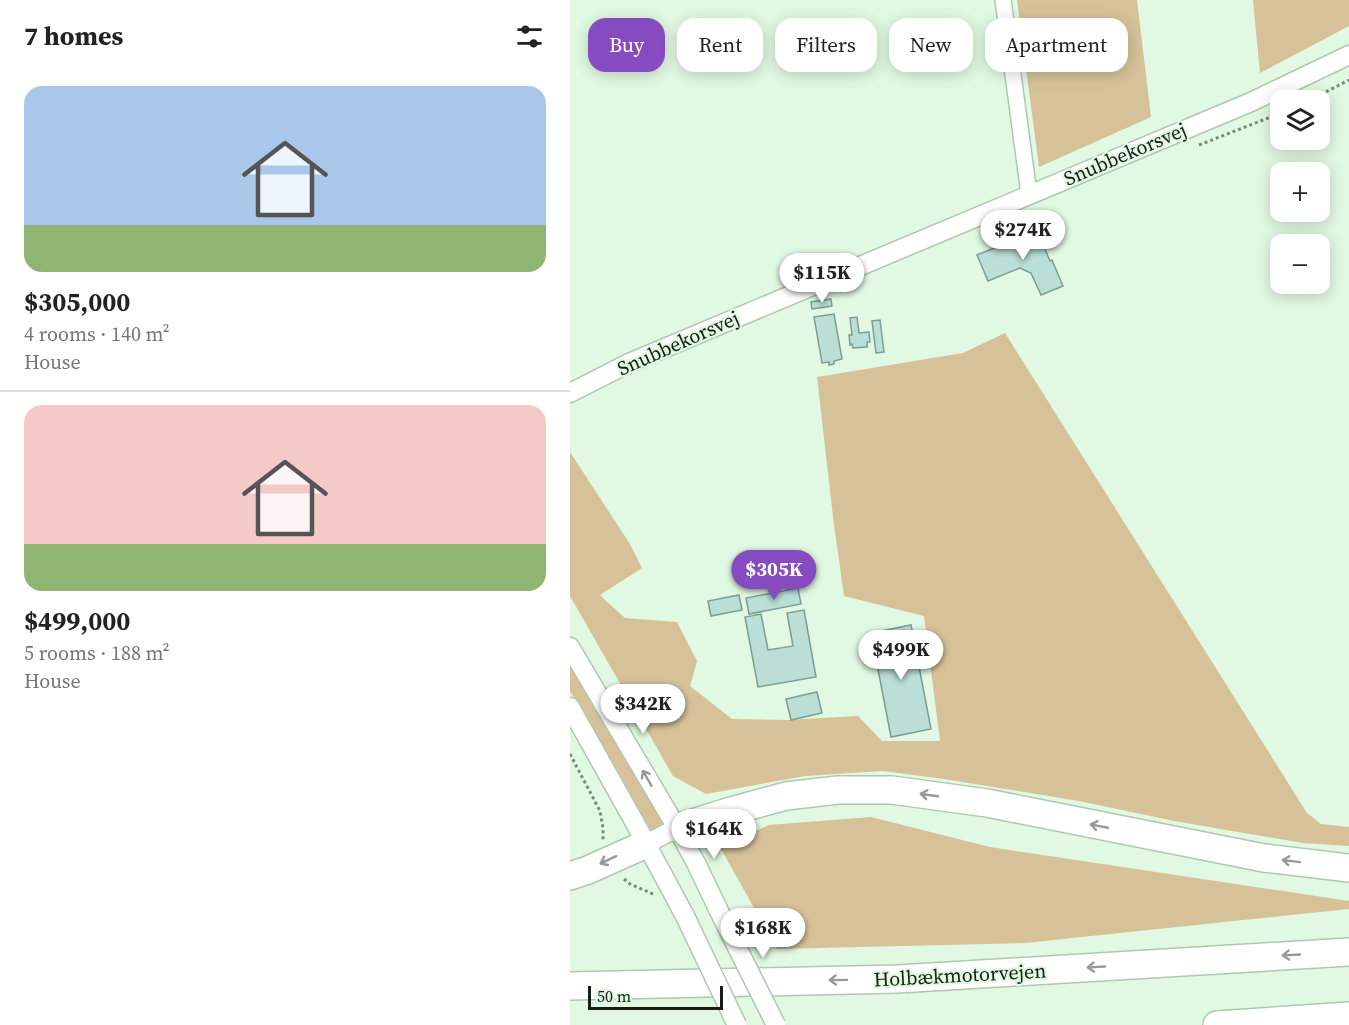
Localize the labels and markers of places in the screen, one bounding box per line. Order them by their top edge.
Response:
pin: $274K [981,210,1065,261]
pin: $115K [780,253,864,304]
pin: $305K [732,550,816,601]
pin: $499K [859,630,943,681]
pin: $342K [601,684,685,735]
pin: $164K [672,809,756,860]
pin: $168K [721,908,805,959]

